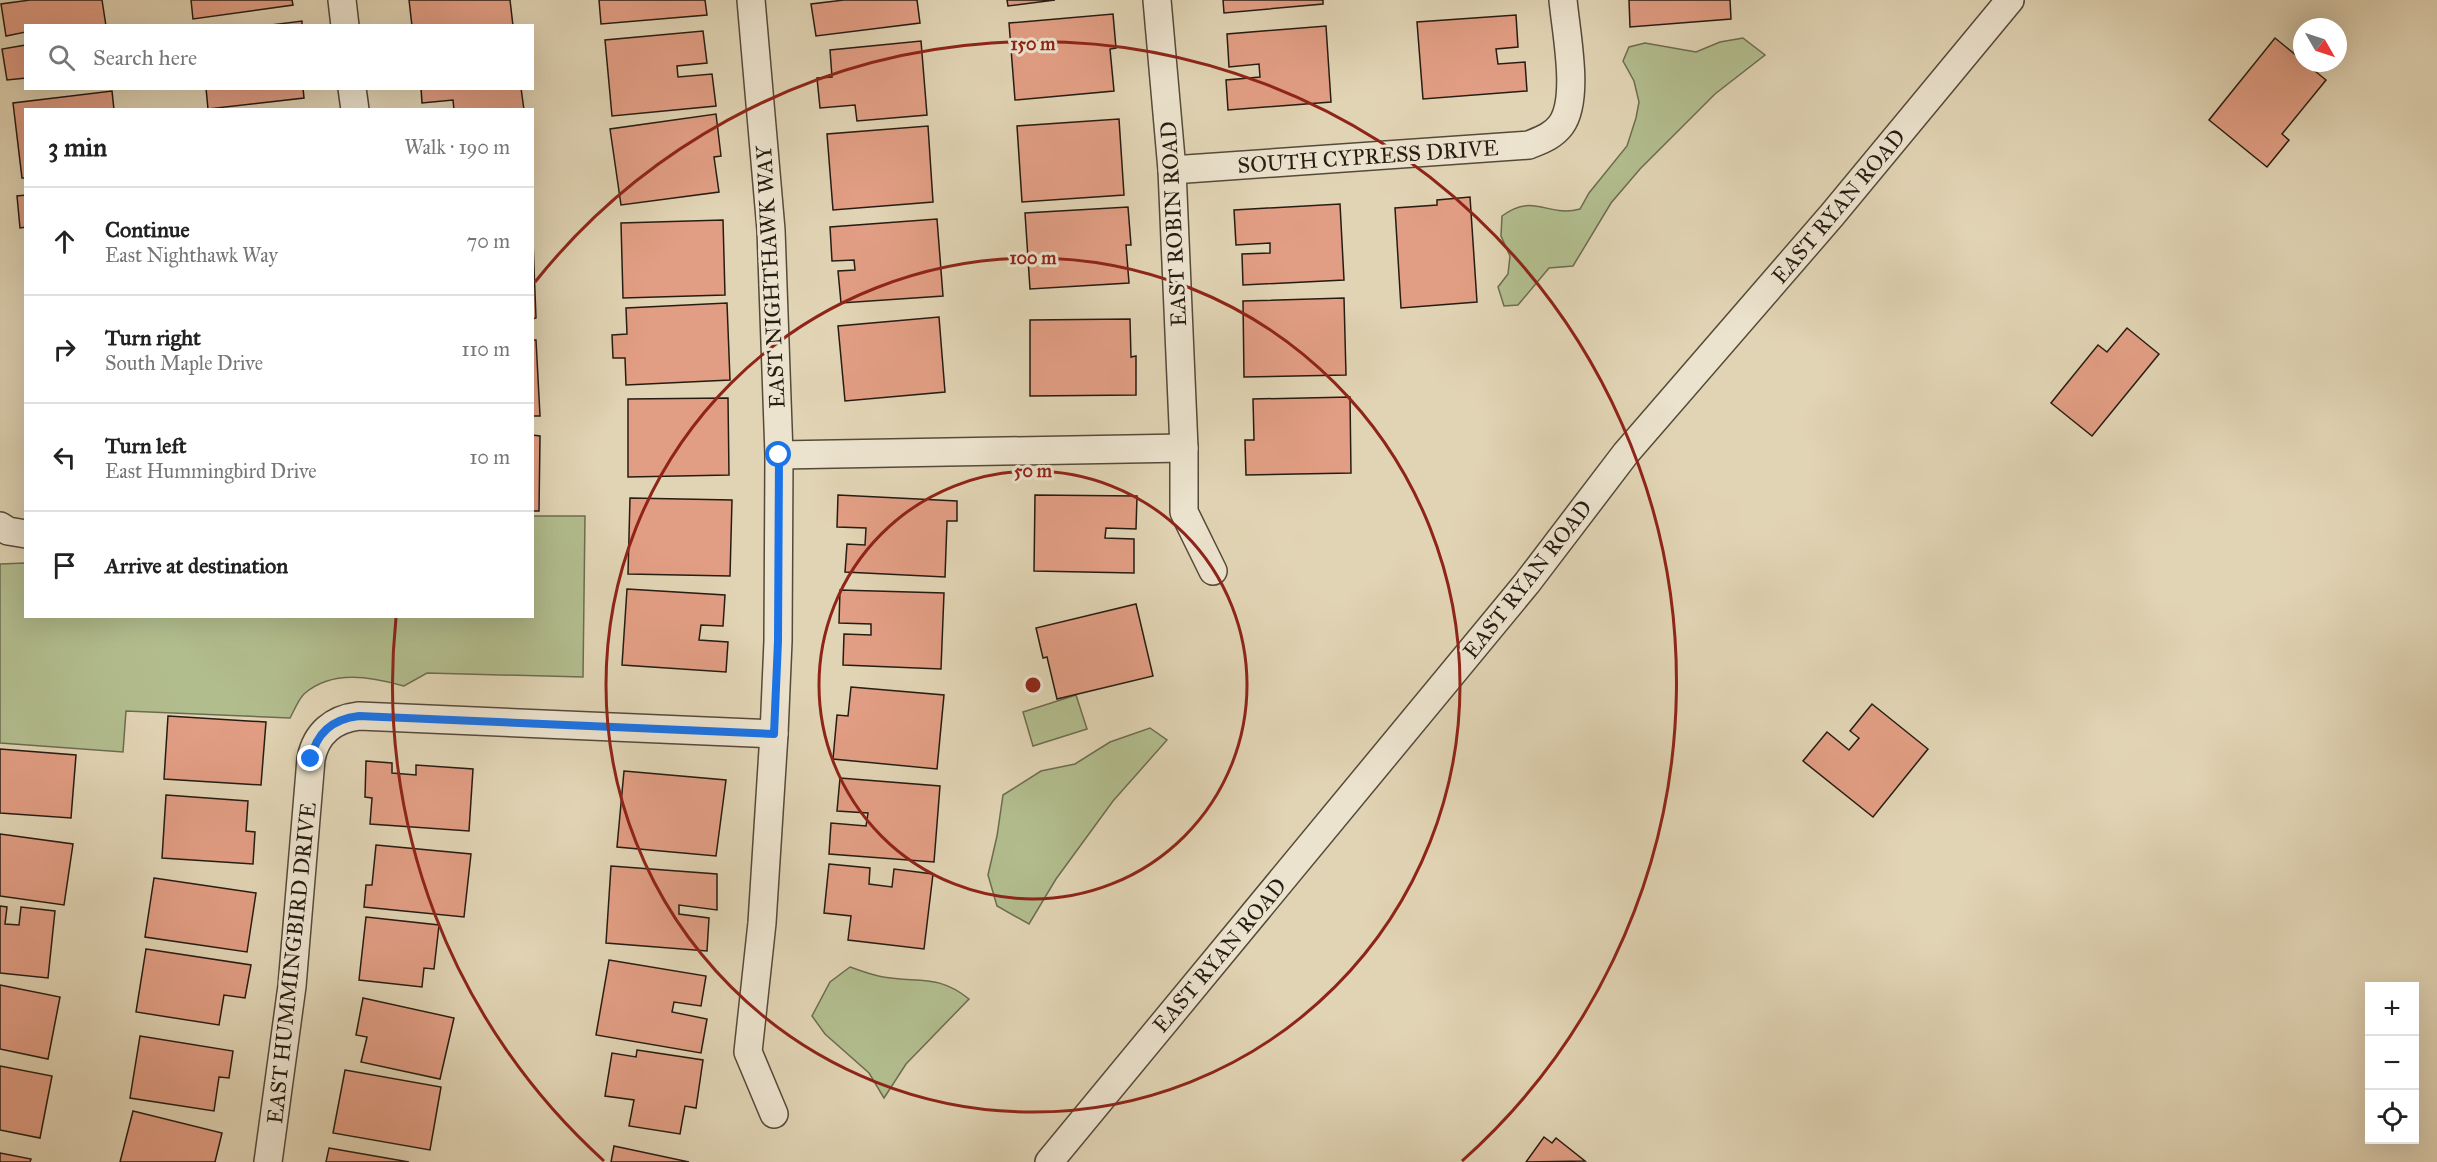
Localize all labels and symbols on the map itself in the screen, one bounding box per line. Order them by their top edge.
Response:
north arrow [2293,18,2347,72]
text: 150 m [1011,33,1056,55]
street label: EAST ROBIN ROAD [1155,121,1192,327]
street label: EAST RYAN ROAD [1766,124,1911,289]
street label: SOUTH CYPRESS DRIVE [1237,134,1500,179]
street label: EAST NIGHTHAWK WAY [750,144,791,409]
text: 100 m [1010,247,1057,269]
route start [765,441,791,467]
text: 50 m [1014,460,1053,482]
street label: EAST RYAN ROAD [1457,495,1598,664]
centre of rings [1023,675,1043,695]
route end [297,745,323,771]
street label: EAST HUMMINGBIRD DRIVE [261,801,322,1125]
street label: EAST RYAN ROAD [1147,873,1292,1038]

